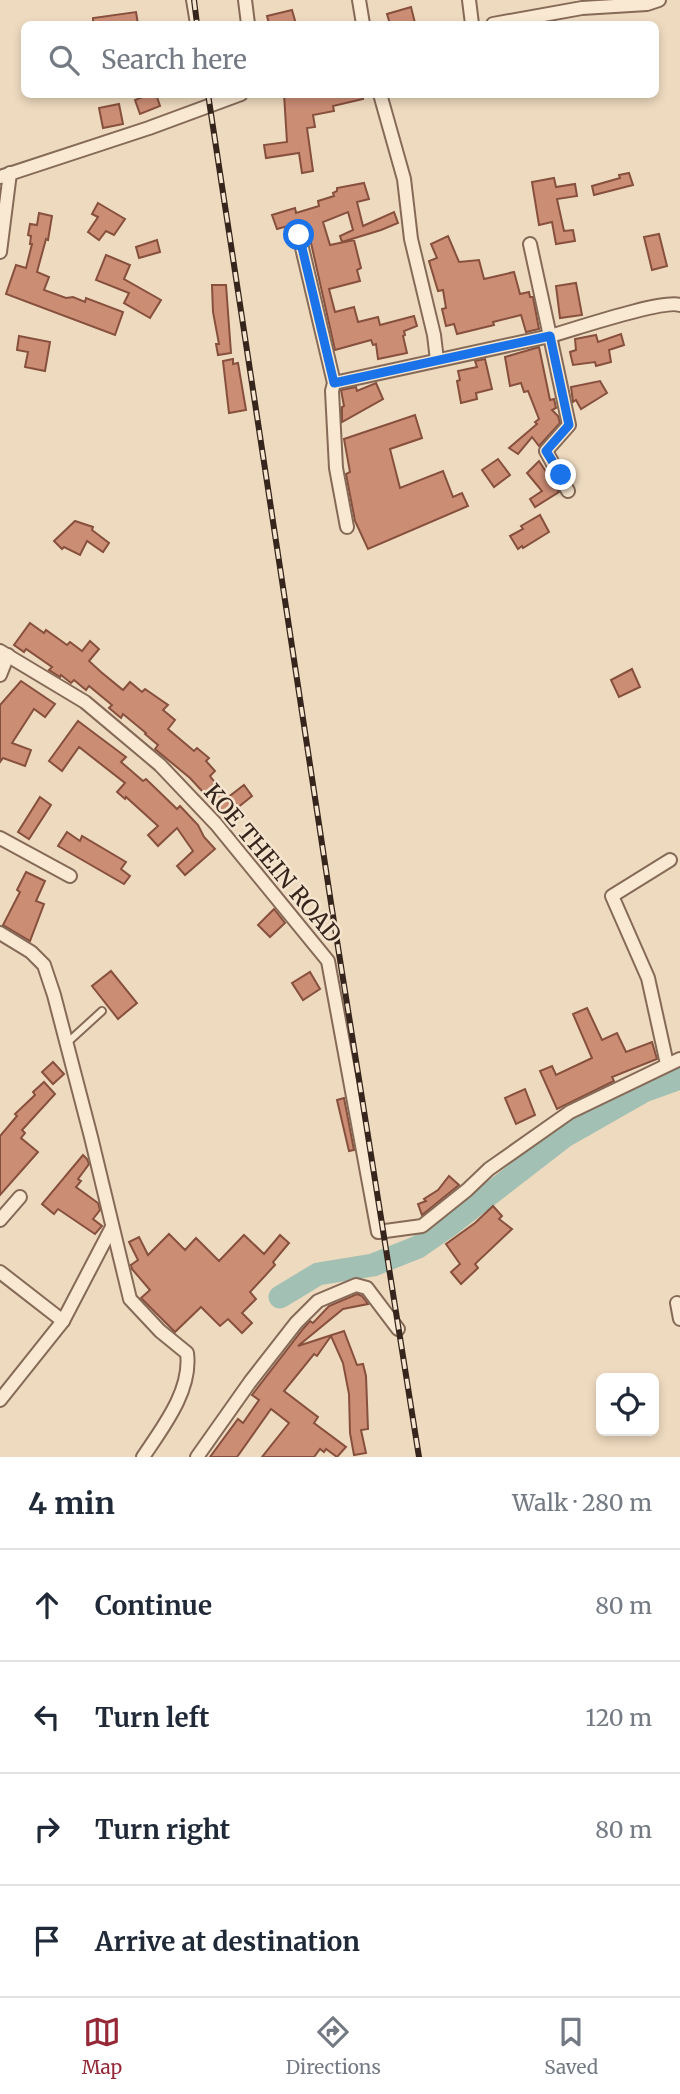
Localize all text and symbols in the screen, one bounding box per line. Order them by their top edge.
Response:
search box [21,21,659,98]
icon: search [45,41,83,79]
text: Search here [101,43,247,76]
route start [283,219,314,250]
route end [545,459,576,490]
street label: KOE THEIN ROAD [198,778,348,948]
map controls [596,1373,659,1436]
button: locate [596,1373,659,1436]
text: 4 min [28,1484,115,1522]
text: Walk · 280 m [512,1488,652,1517]
icon: ahead [28,1586,66,1624]
text: Continue [95,1589,212,1622]
text: 80 m [595,1591,652,1620]
icon: left [28,1698,66,1736]
text: Turn left [95,1701,209,1734]
text: 120 m [586,1703,652,1732]
icon: right [28,1810,66,1848]
text: Turn right [95,1813,230,1846]
text: 80 m [595,1815,652,1844]
icon: arrive [28,1922,66,1960]
text: Arrive at destination [95,1925,360,1958]
tab: Map [82,2013,122,2079]
tab: Directions [286,2013,381,2079]
tab: Saved [544,2013,598,2079]

